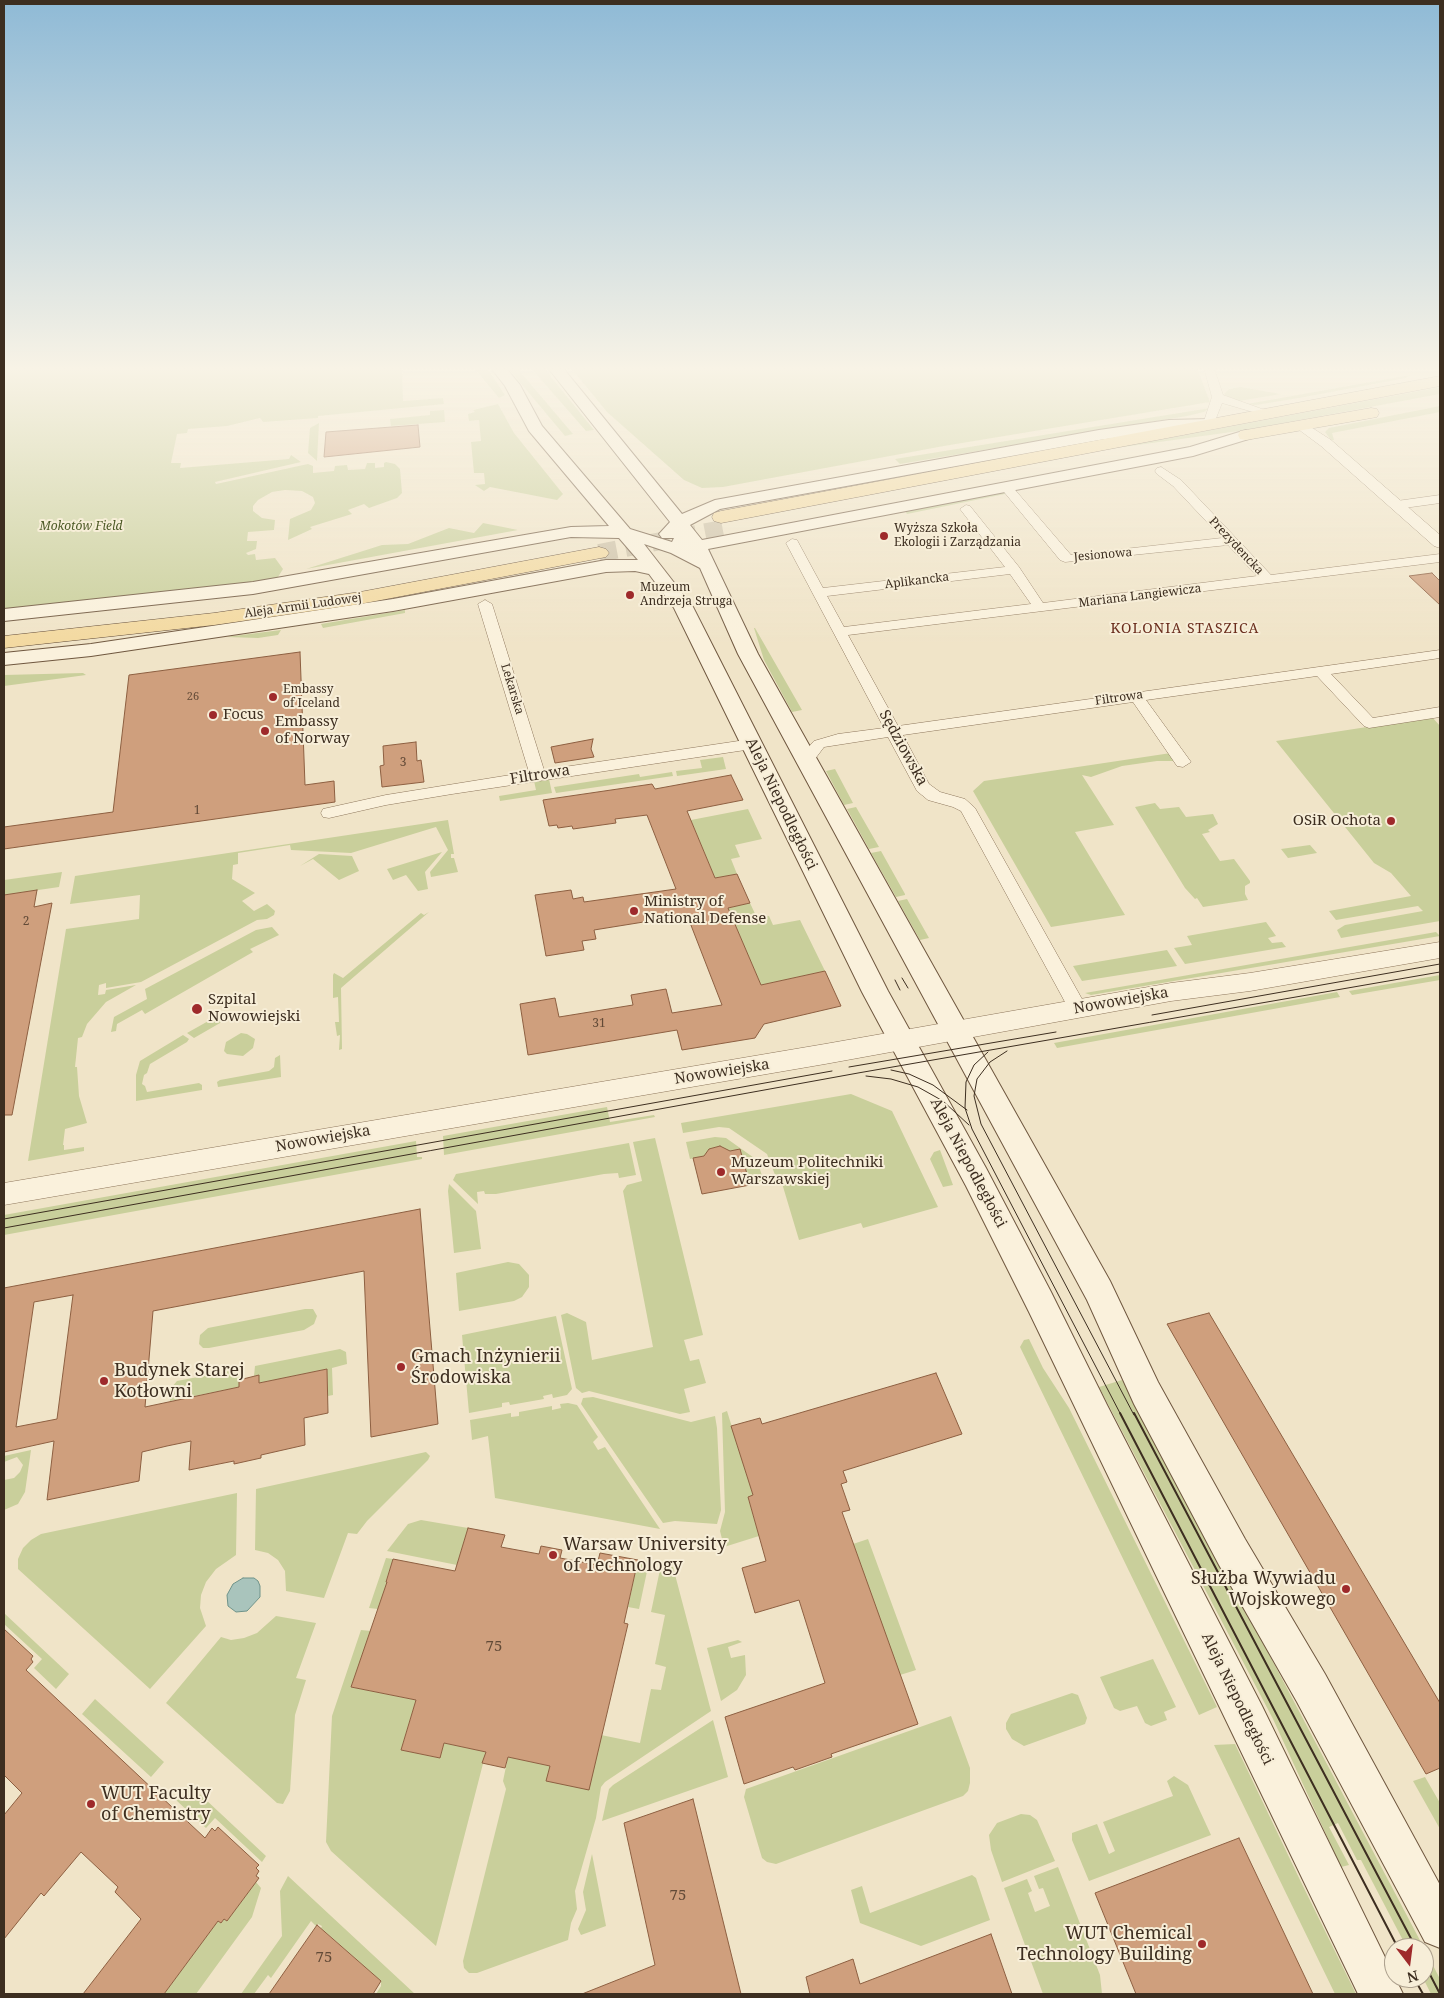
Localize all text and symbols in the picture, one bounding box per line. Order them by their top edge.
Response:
street label: Prezydencka [1206,514,1266,578]
park label: Mokotów Field [39,520,123,534]
place label: Wyższa Szkoła Ekologii i Zarządzania [894,522,1021,550]
marker: Wyższa Szkoła Ekologii i Zarządzania [878,530,890,542]
street label: Jesionowa [1073,545,1133,565]
street label: Aplikancka [884,570,950,592]
place label: Muzeum Andrzeja Struga [640,581,732,609]
street label: Mariana Langiewicza [1078,581,1202,611]
marker: Muzeum Andrzeja Struga [624,589,636,601]
street label: Aleja Armii Ludowej [244,591,362,621]
district label: KOLONIA STASZICA [1109,621,1261,637]
street label: Lekarska [497,662,527,716]
place label: Embassy of Iceland [283,683,340,711]
street label: Filtrowa [1094,687,1144,709]
house number: 26 [187,690,199,704]
marker: Embassy of Iceland [267,691,279,703]
place label: Focus [223,706,264,724]
street label: Sędziowska [875,707,931,789]
marker: Focus [207,709,219,721]
place label: Embassy of Norway [275,713,350,748]
marker: Embassy of Norway [259,725,271,737]
street label: Aleja Niepodległości [741,735,821,873]
house number: 3 [400,756,406,770]
street label: Filtrowa [509,761,571,789]
house number: 1 [194,804,200,818]
place label: OSiR Ochota [1293,812,1381,830]
marker: OSiR Ochota [1385,815,1397,827]
place label: Ministry of National Defense [644,893,766,928]
marker: Ministry of National Defense [628,905,640,917]
house number: 2 [23,915,29,929]
street label: Nowowiejska [1072,984,1170,1018]
place label: Szpital Nowowiejski [208,991,300,1026]
marker: Szpital Nowowiejski [190,1002,204,1016]
house number: 31 [592,1017,606,1031]
street label: Nowowiejska [673,1056,771,1088]
street label: Aleja Niepodległości [926,1095,1010,1231]
street label: Nowowiejska [274,1122,372,1156]
place label: Muzeum Politechniki Warszawskiej [731,1154,883,1189]
marker: Muzeum Politechniki Warszawskiej [715,1166,727,1178]
place label: Gmach Inżynierii Środowiska [411,1346,561,1388]
place label: Budynek Starej Kotłowni [114,1360,245,1402]
marker: Gmach Inżynierii Środowiska [395,1361,407,1373]
marker: Budynek Starej Kotłowni [98,1375,110,1387]
place label: Warsaw University of Technology [563,1534,727,1576]
marker: Warsaw University of Technology [547,1549,559,1561]
place label: Służba Wywiadu Wojskowego [1191,1568,1336,1610]
marker: Służba Wywiadu Wojskowego [1340,1583,1352,1595]
street label: Aleja Niepodległości [1197,1630,1277,1768]
house number: 75 [486,1638,502,1656]
place label: WUT Faculty of Chemistry [101,1783,211,1826]
marker: WUT Faculty of Chemistry [85,1798,97,1810]
house number: 75 [670,1887,686,1905]
place label: WUT Chemical Technology Building [1017,1923,1192,1966]
marker: WUT Chemical Technology Building [1196,1938,1208,1950]
north arrow [1384,1938,1434,1988]
house number: 75 [316,1949,332,1967]
text: N [1405,1966,1421,1988]

